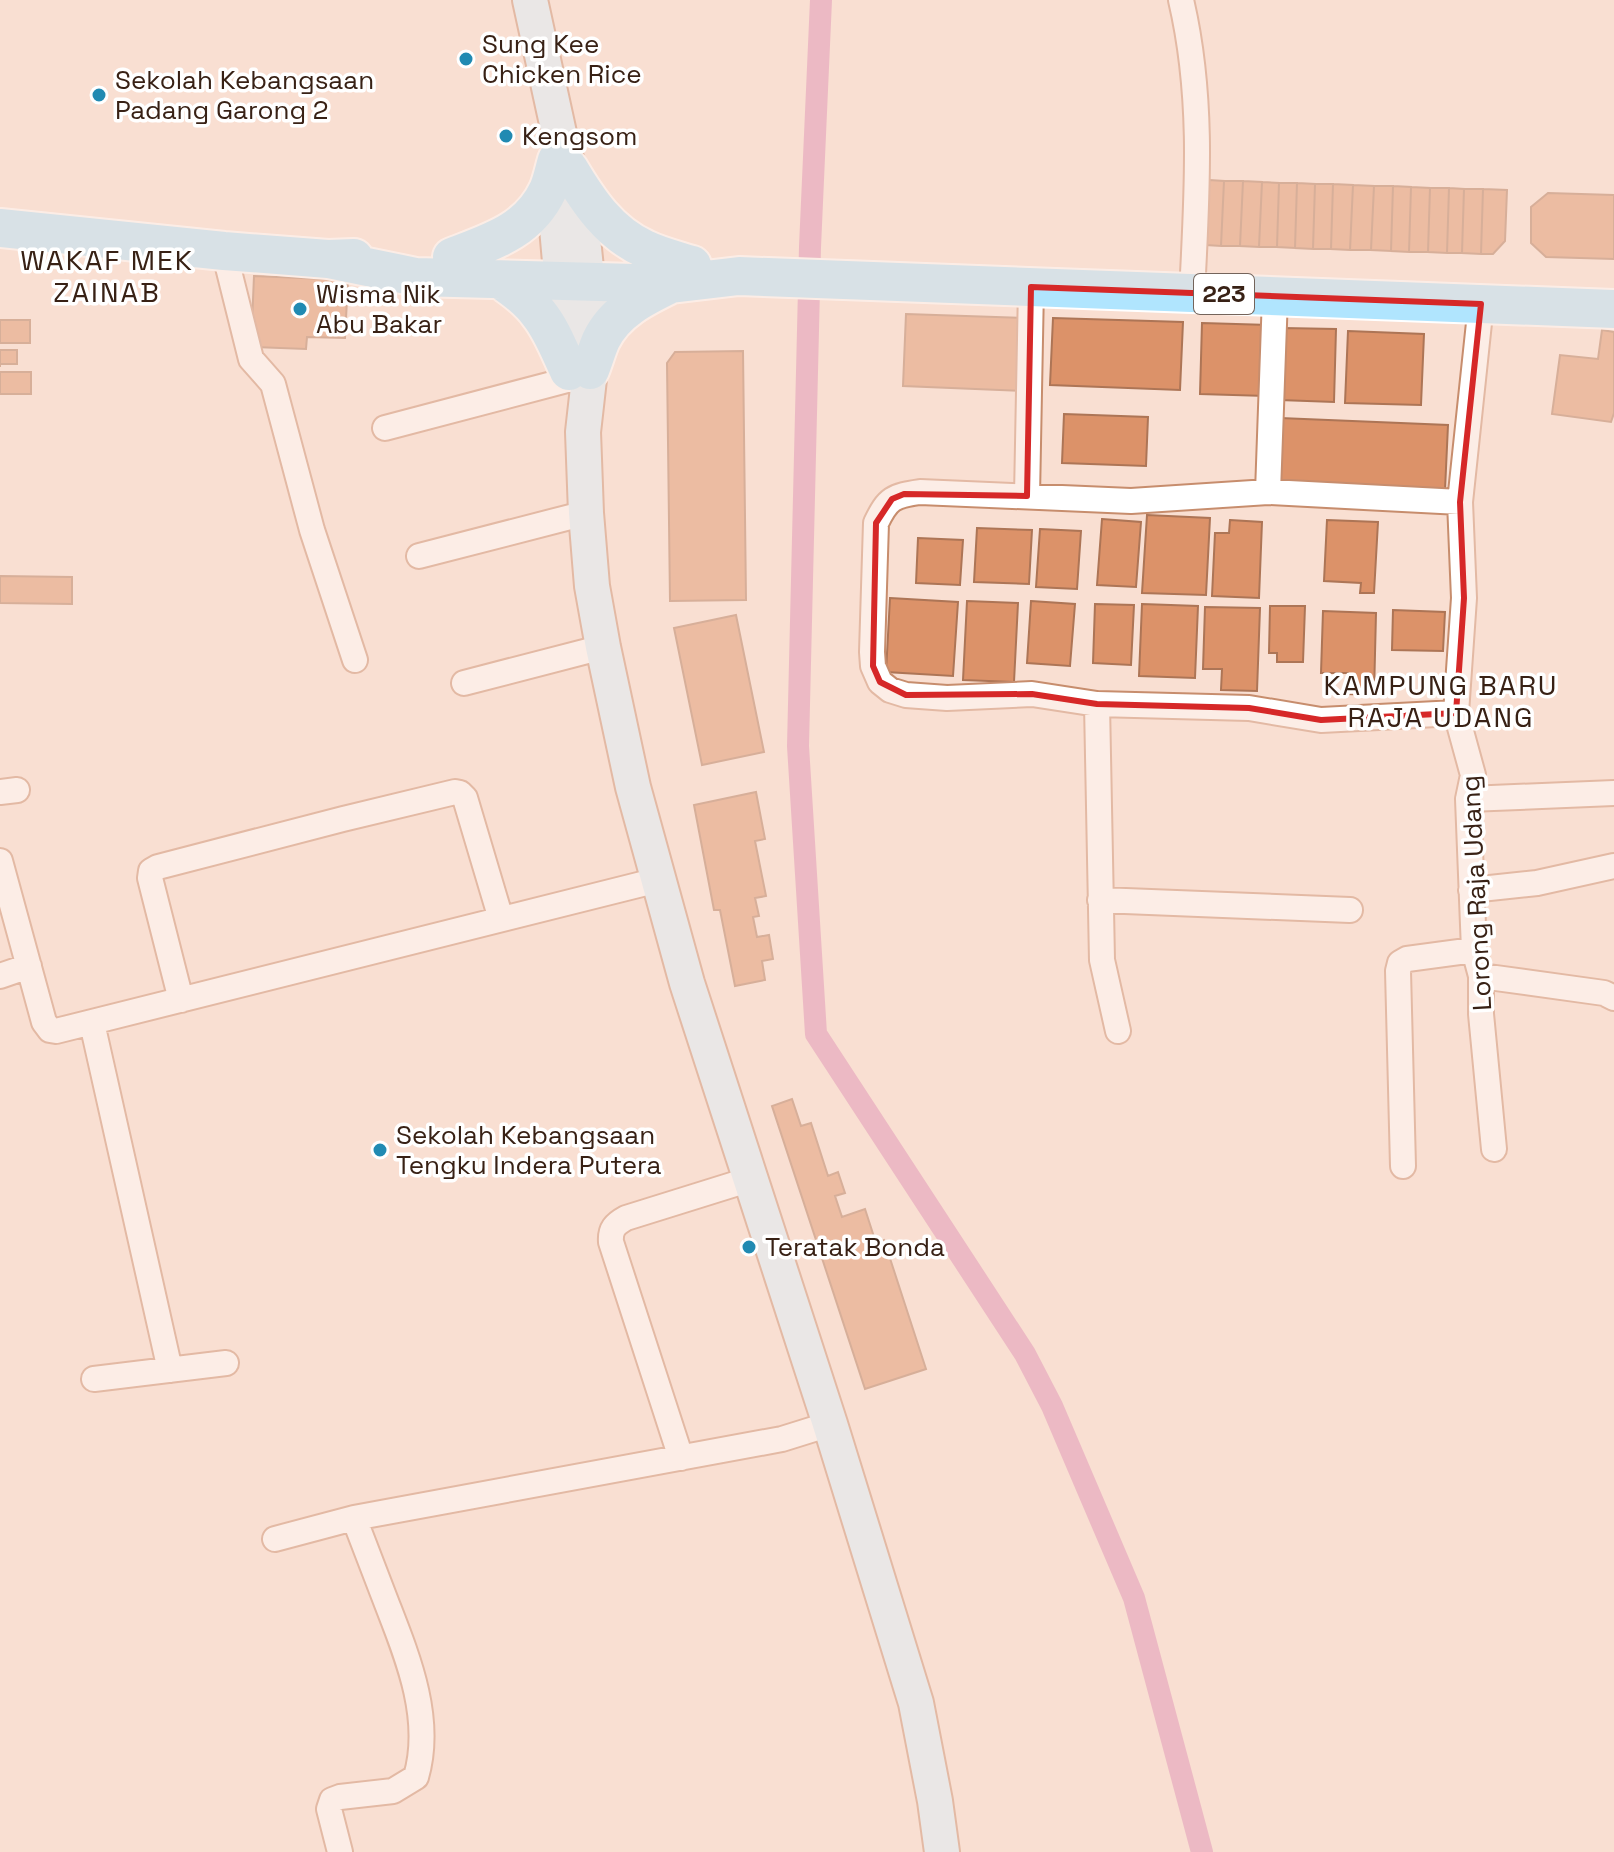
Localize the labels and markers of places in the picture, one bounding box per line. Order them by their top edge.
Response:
place label: Sung Kee Chicken Rice [482,27,642,91]
marker: Sung Kee Chicken Rice [457,50,475,68]
place label: Sekolah Kebangsaan Padang Garong 2 [115,63,374,127]
marker: Sekolah Kebangsaan Padang Garong 2 [90,86,108,104]
place label: Kengsom [522,119,637,153]
marker: Kengsom [497,127,515,145]
place label: Wisma Nik Abu Bakar [316,277,442,341]
marker: Wisma Nik Abu Bakar [291,300,309,318]
place label: Sekolah Kebangsaan Tengku Indera Putera [396,1118,661,1182]
marker: Sekolah Kebangsaan Tengku Indera Putera [371,1141,389,1159]
place label: Teratak Bonda [765,1230,945,1264]
marker: Teratak Bonda [740,1238,758,1256]

